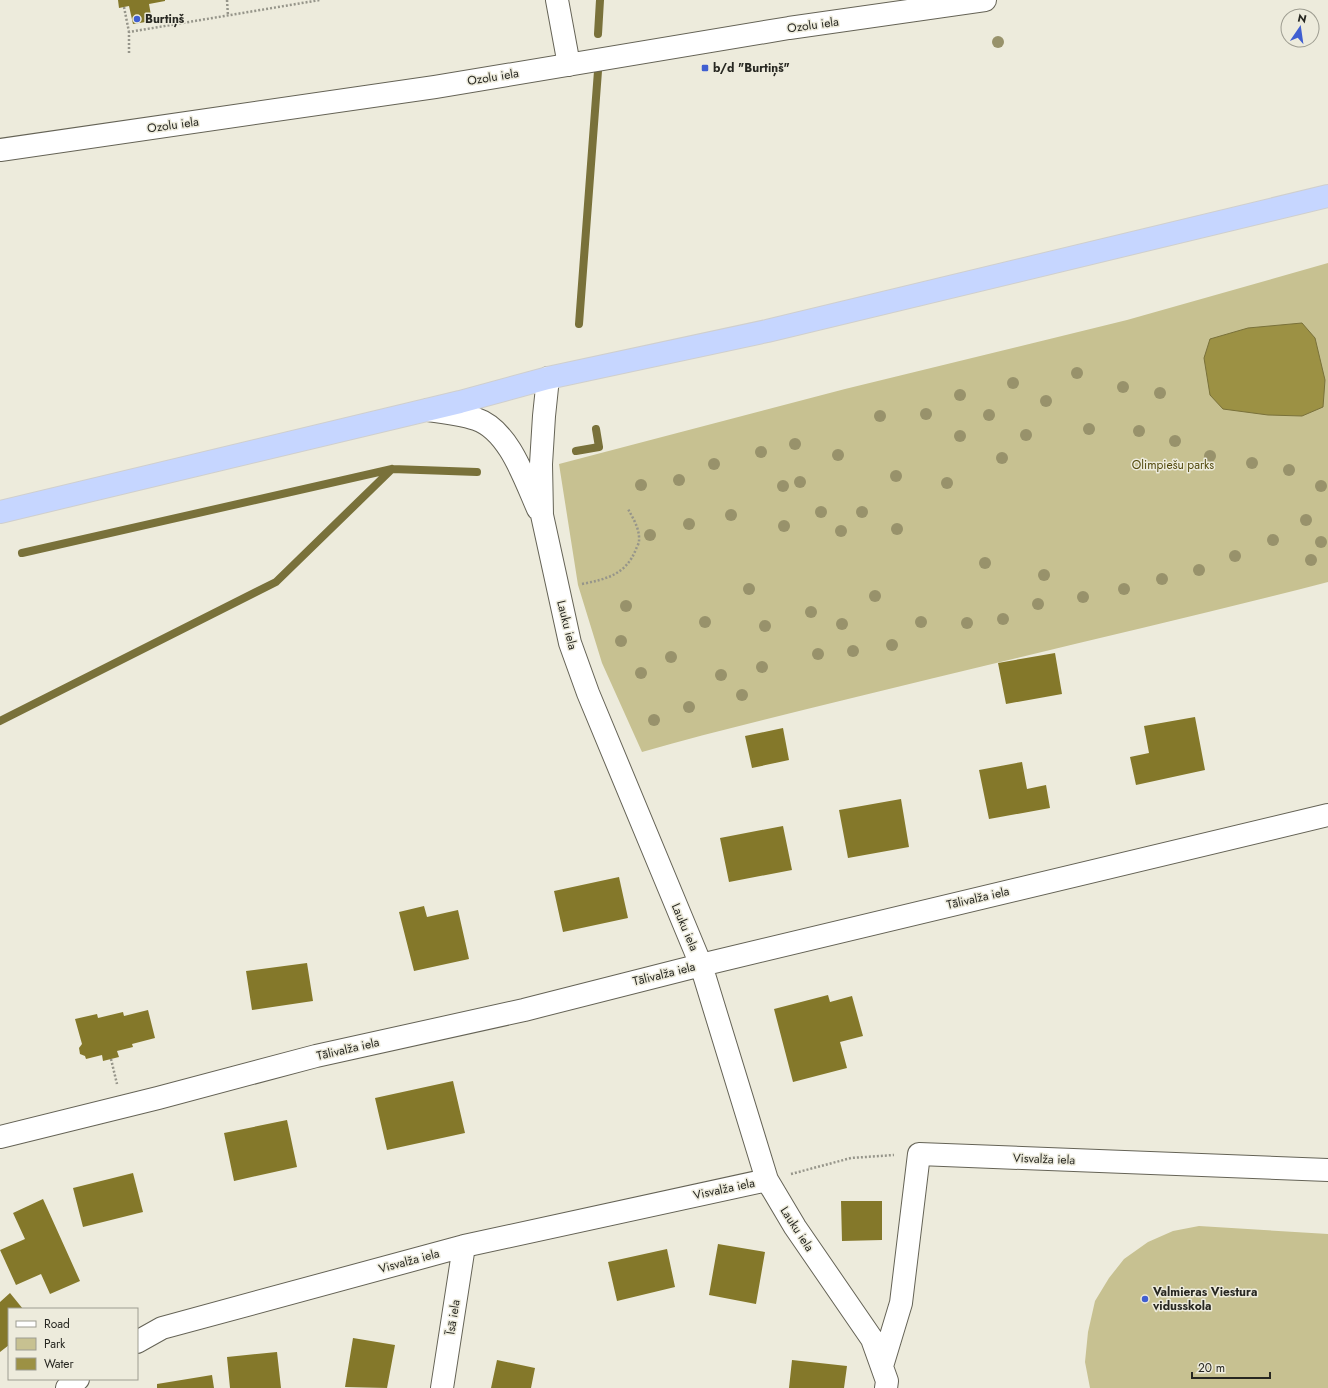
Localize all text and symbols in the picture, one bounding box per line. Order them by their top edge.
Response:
north arrow [1280,8,1320,48]
text: N [1296,9,1308,27]
place label: Burtiņš [145,10,185,28]
street label: Ozolu iela [786,12,840,38]
marker: Burtiņš [132,14,142,24]
place label: b/d "Burtiņš" [713,59,790,77]
marker: b/d "Burtiņš" [700,63,710,73]
street label: Ozolu iela [466,64,520,90]
street label: Ozolu iela [146,112,200,138]
park label: Olimpiešu parks [1132,456,1214,474]
street label: Lauku iela [552,598,582,652]
street label: Tālivalža iela [945,882,1011,914]
street label: Lauku iela [667,900,703,954]
street label: Tālivalža iela [631,957,697,990]
street label: Tālivalža iela [315,1033,381,1065]
street label: Visvalža iela [1013,1149,1076,1169]
street label: Visvalža iela [692,1174,757,1204]
street label: Lauku iela [776,1203,818,1255]
street label: Visvalža iela [377,1244,442,1278]
place label: Valmieras Viestura vidusskola [1152,1283,1257,1315]
marker: Valmieras Viestura vidusskola [1140,1294,1150,1304]
street label: Īsā iela [441,1298,465,1337]
legend [8,1308,138,1380]
text: Road [44,1315,70,1333]
text: Park [44,1335,66,1353]
scale bar [1192,1354,1270,1380]
text: Water [44,1355,75,1373]
text: 20 m [1198,1359,1225,1377]

